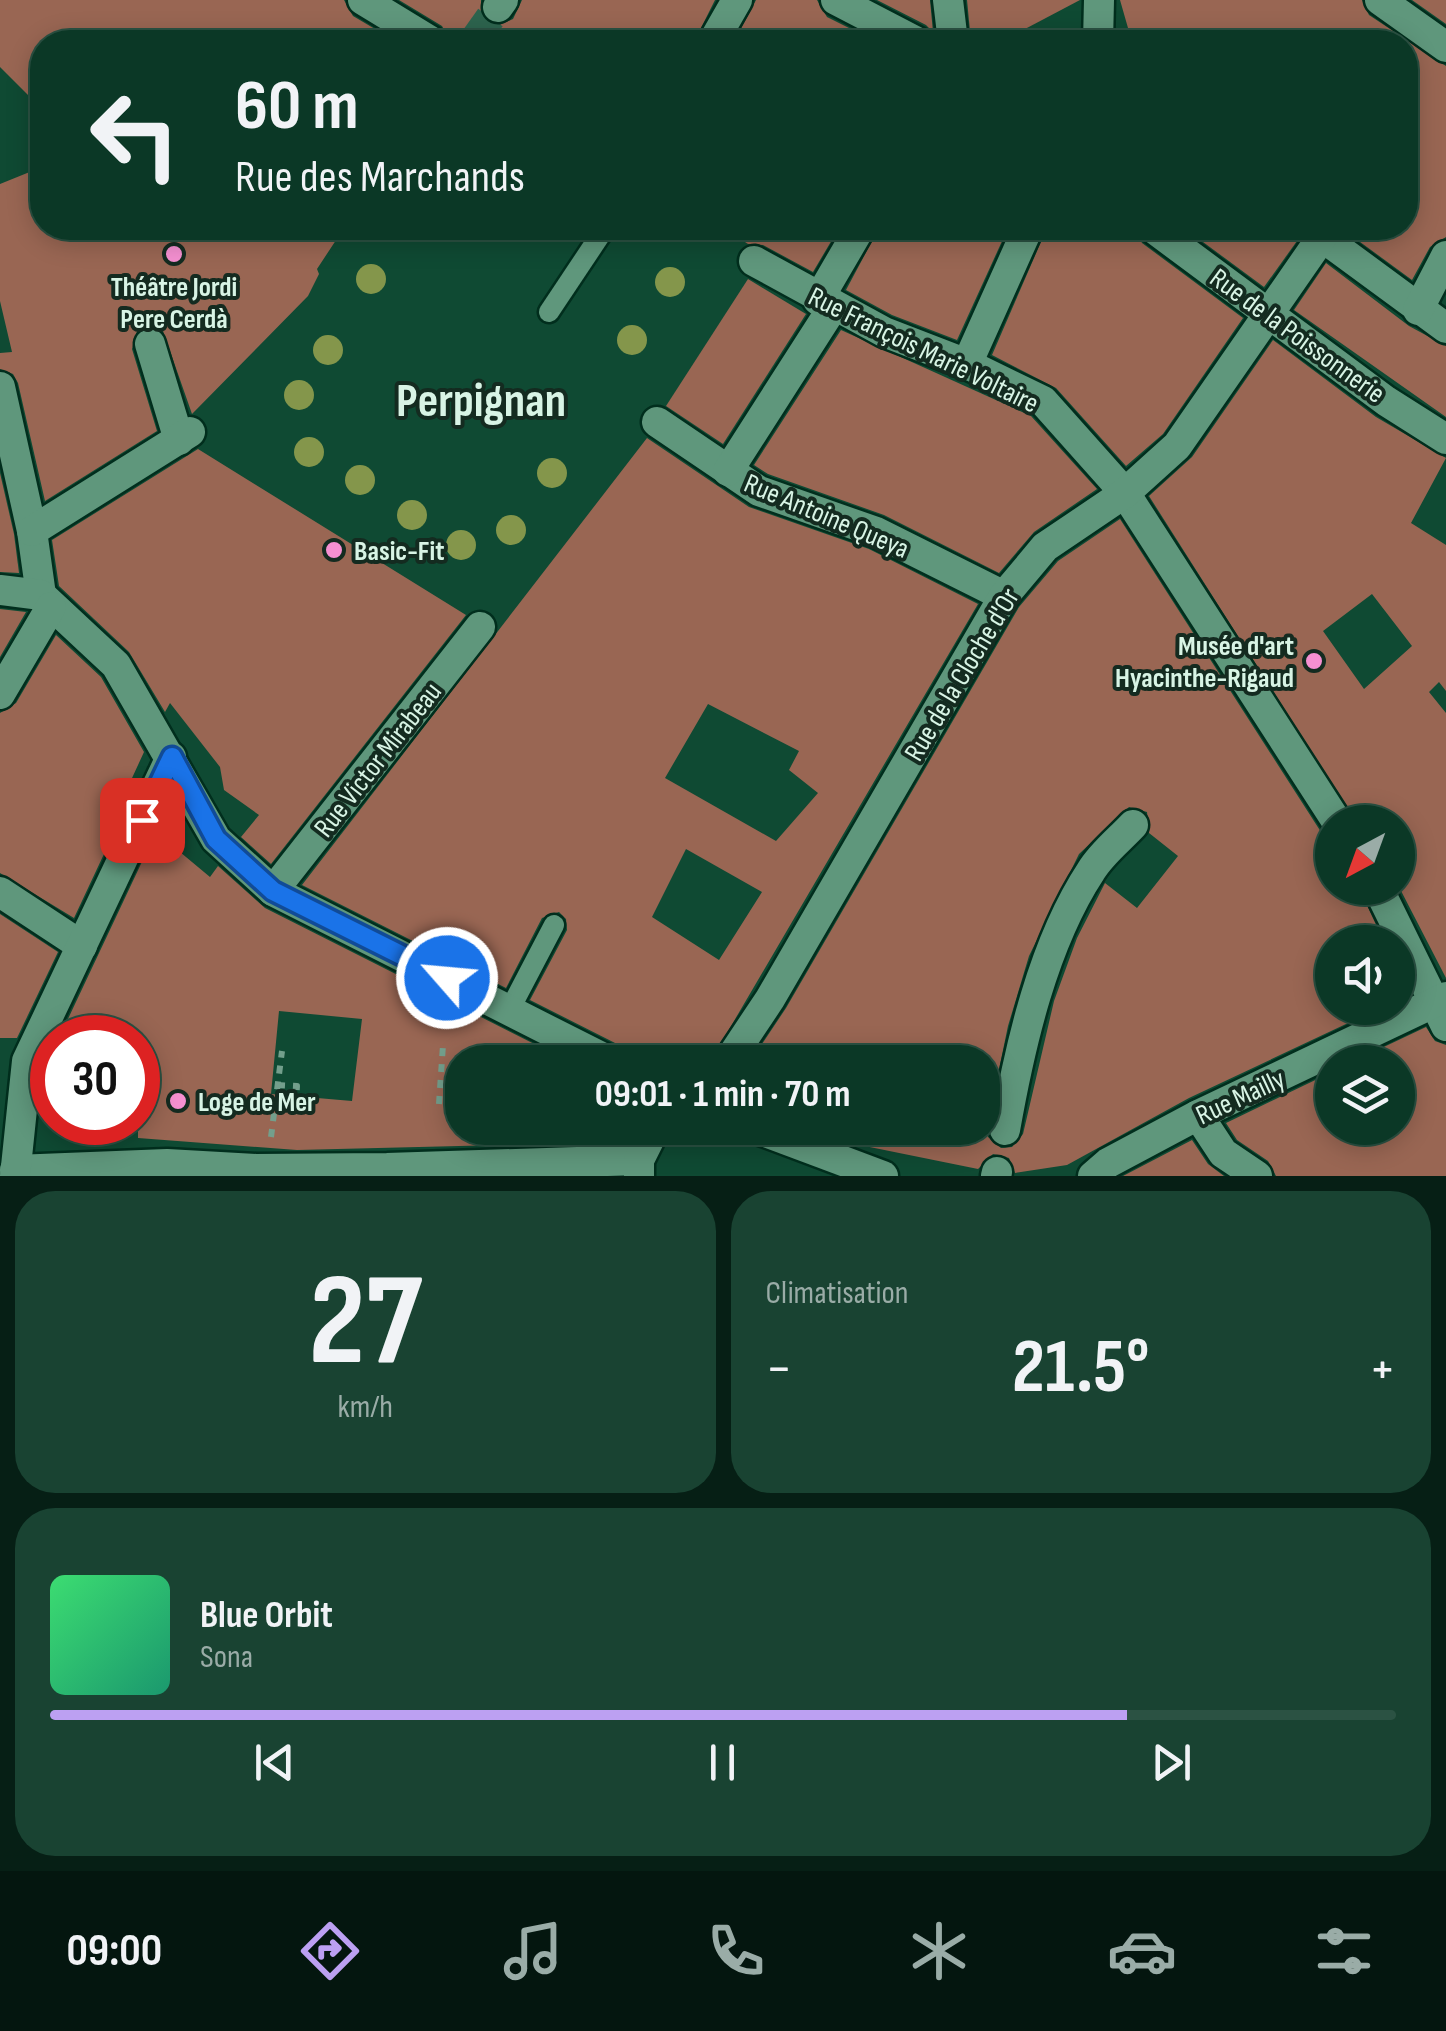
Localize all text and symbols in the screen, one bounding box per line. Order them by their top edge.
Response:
text: 60 m [235,65,359,149]
icon: left [70,70,200,200]
text: Rue des Marchands [235,150,525,205]
marker: Théâtre Jordi Pere Cerdà [163,243,185,265]
street label: Rue de la Poissonnerie [1203,262,1391,411]
place label: Théâtre Jordi Pere Cerdà [111,271,237,336]
street label: Rue François Marie Voltaire [803,280,1044,420]
district label: Perpignan [396,373,566,430]
street label: Rue Antoine Queya [739,467,914,566]
place label: Basic-Fit [354,535,445,568]
marker: Basic-Fit [323,539,345,561]
street label: Rue de la Cloche d'Or [898,583,1027,767]
place label: Musée d'art Hyacinthe-Rigaud [1115,630,1294,695]
marker: Musée d'art Hyacinthe-Rigaud [1303,650,1325,672]
street label: Rue Victor Mirabeau [308,676,449,844]
pin [100,778,185,863]
icon: arrive [115,793,170,848]
north arrow [1315,805,1415,905]
map controls [1315,805,1415,1145]
button: sound [1315,925,1415,1025]
position arrow [395,926,499,1030]
speed limit sign: 30 [30,1015,160,1145]
button: layers [1315,1045,1415,1145]
street label: Rue Mailly [1191,1062,1290,1132]
text: 09:01 · 1 min · 70 m [595,1072,850,1117]
place label: Loge de Mer [198,1086,316,1119]
marker: Loge de Mer [167,1090,189,1112]
text: 27 [308,1245,422,1401]
text: Climatisation [766,1274,909,1313]
text: 21.5° [1012,1323,1150,1414]
text: − [766,1336,792,1403]
text: + [1369,1336,1396,1403]
text: km/h [338,1388,393,1427]
text: Blue Orbit [200,1593,333,1638]
text: Sona [200,1638,253,1677]
icon: previous [247,1735,302,1790]
icon: pause [695,1735,750,1790]
icon: next [1144,1735,1199,1790]
icon: directions [295,1916,365,1986]
icon: music [498,1916,568,1986]
icon: phone [701,1916,771,1986]
icon: climate [904,1916,974,1986]
icon: car [1107,1916,1177,1986]
icon: filters [1309,1916,1379,1986]
text: 09:00 [66,1924,162,1979]

